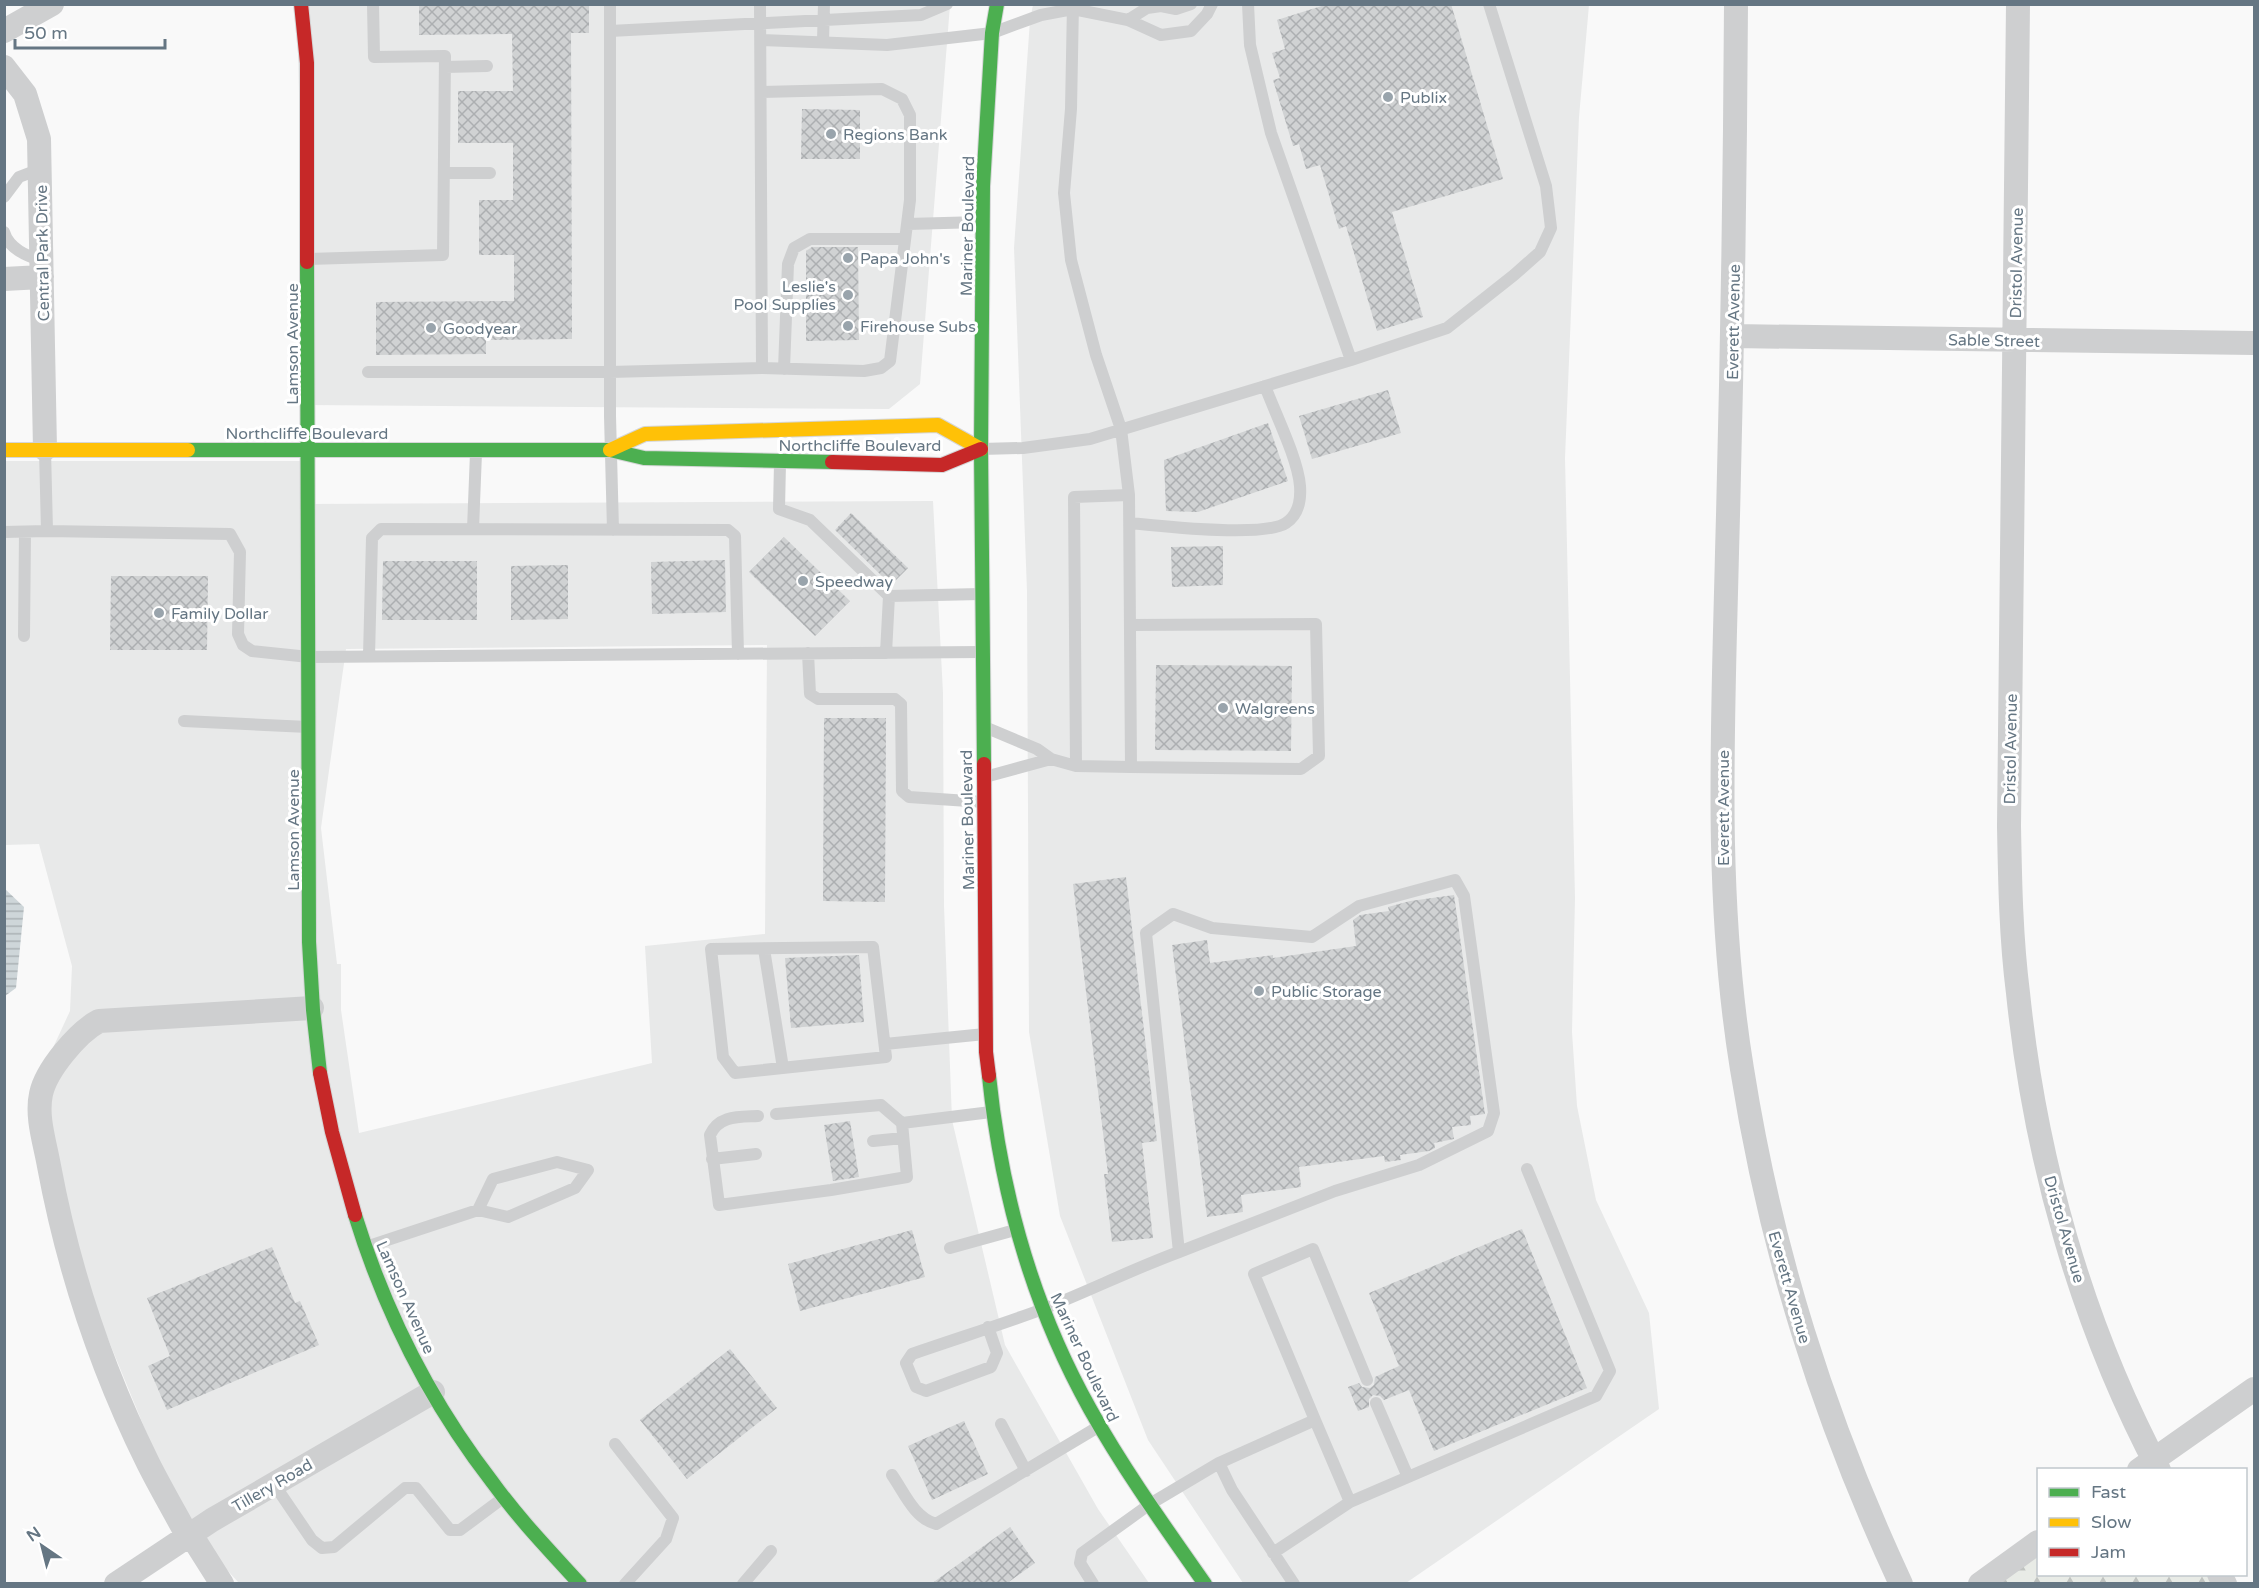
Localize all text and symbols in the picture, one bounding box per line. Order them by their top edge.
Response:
scale bar [15,12,165,50]
text: 50 m [24,22,68,44]
place label: Publix [1400,88,1447,108]
marker: Publix [1381,90,1395,104]
place label: Regions Bank [843,125,948,145]
marker: Regions Bank [824,127,838,141]
street label: Mariner Boulevard [957,156,979,296]
street label: Central Park Drive [32,185,54,321]
street label: Dristol Avenue [2006,207,2028,319]
place label: Papa John's [860,249,950,269]
marker: Papa John's [841,251,855,265]
street label: Everett Avenue [1723,264,1745,380]
place label: Leslie's Pool Supplies [734,277,836,315]
street label: Lamson Avenue [283,283,303,405]
marker: Leslie's Pool Supplies [841,288,855,302]
place label: Firehouse Subs [860,317,976,337]
place label: Goodyear [443,319,518,339]
marker: Firehouse Subs [841,319,855,333]
marker: Goodyear [424,321,438,335]
street label: Sable Street [1948,330,2040,352]
street label: Northcliffe Boulevard [226,424,388,444]
street label: Northcliffe Boulevard [779,436,941,456]
place label: Speedway [815,572,893,592]
marker: Speedway [796,574,810,588]
place label: Family Dollar [171,604,269,624]
marker: Family Dollar [152,606,166,620]
street label: Dristol Avenue [2000,693,2022,805]
place label: Walgreens [1235,699,1315,719]
marker: Walgreens [1216,701,1230,715]
street label: Mariner Boulevard [957,750,979,890]
street label: Everett Avenue [1714,750,1734,866]
street label: Lamson Avenue [284,769,304,891]
place label: Public Storage [1271,982,1382,1002]
marker: Public Storage [1252,984,1266,998]
street label: Dristol Avenue [2039,1173,2089,1285]
street label: Everett Avenue [1763,1229,1815,1346]
street label: Lamson Avenue [371,1238,439,1357]
street label: Mariner Boulevard [1045,1290,1123,1425]
street label: Tillery Road [229,1455,316,1517]
legend [2037,1468,2247,1576]
text: Fast [2091,1481,2126,1503]
text: Slow [2091,1511,2132,1533]
north arrow [12,1516,72,1576]
text: N [23,1523,45,1546]
text: Jam [2091,1541,2126,1563]

